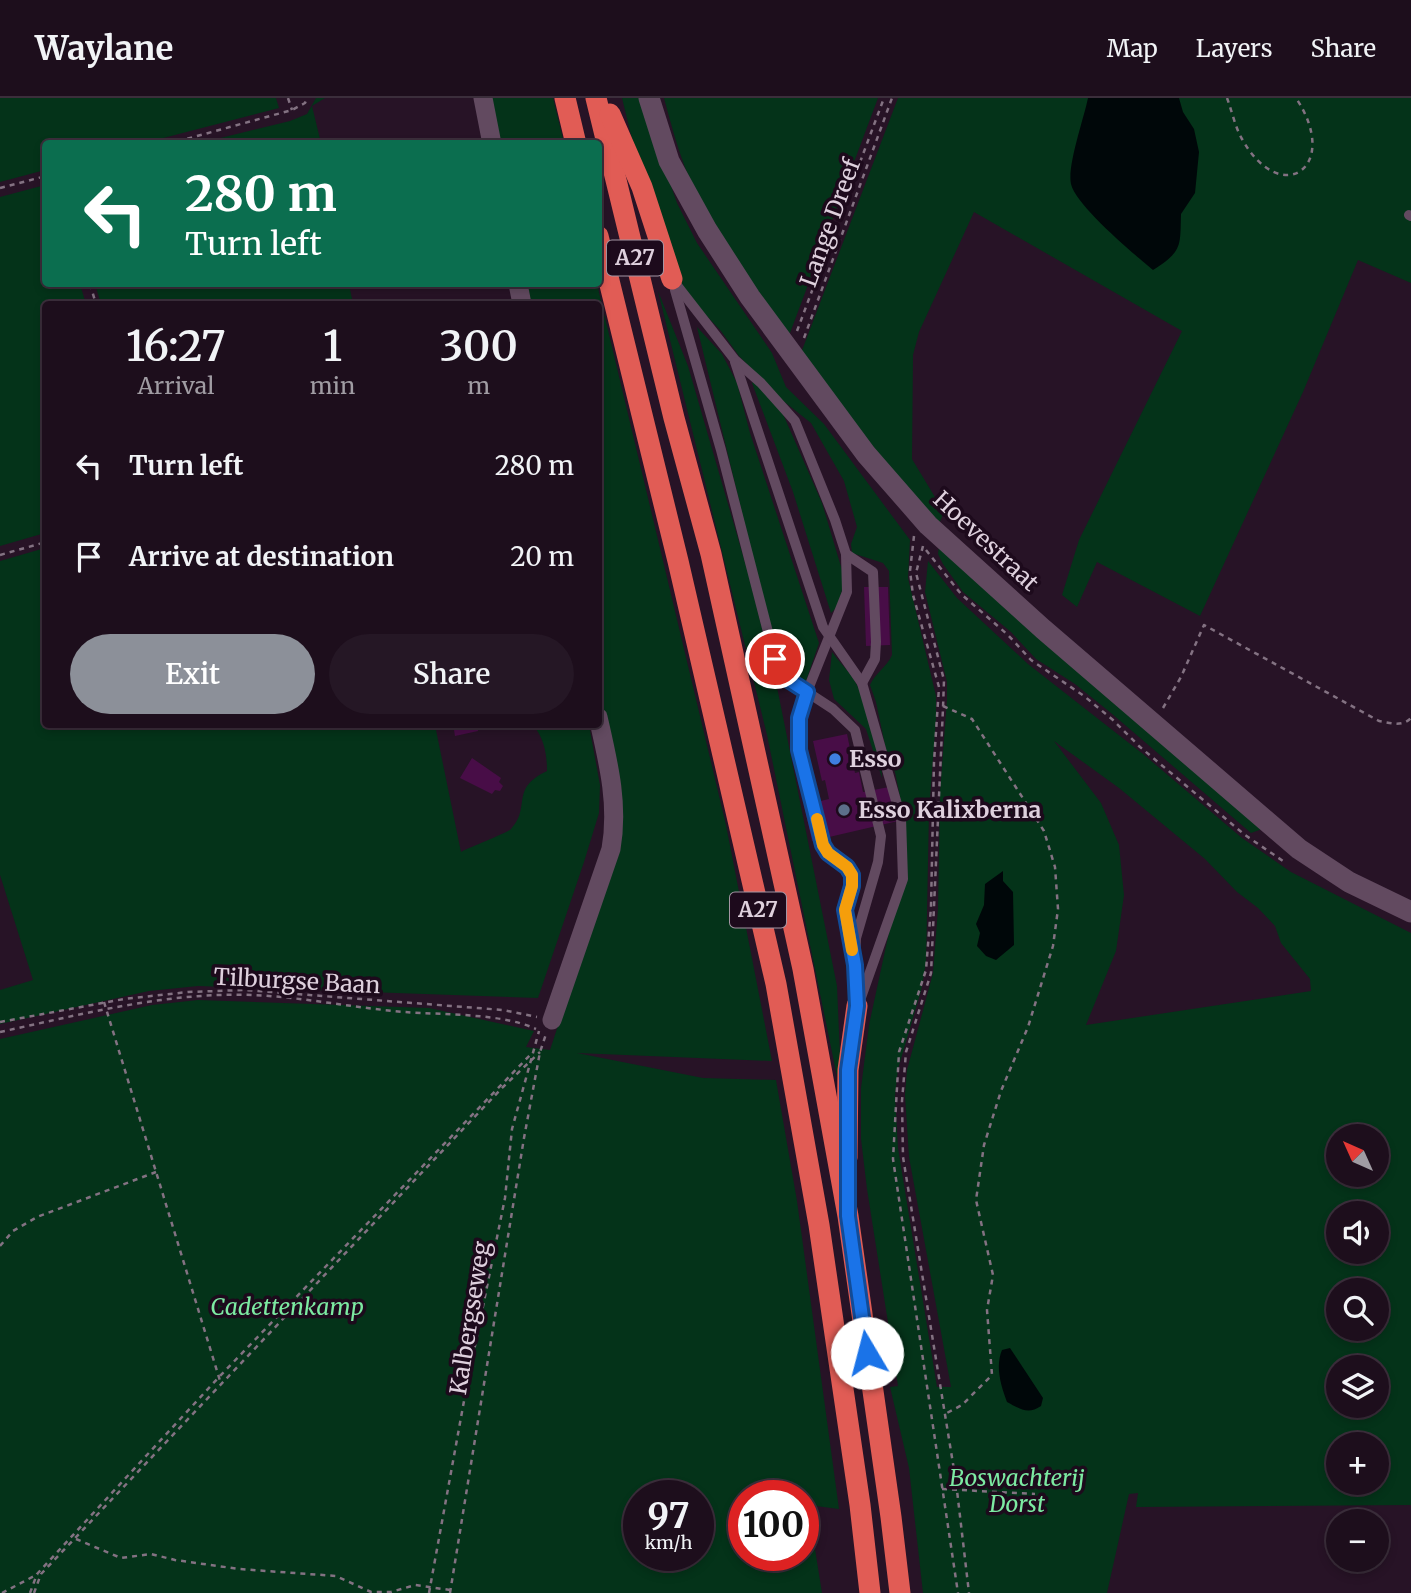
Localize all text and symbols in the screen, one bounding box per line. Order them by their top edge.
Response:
text: Waylane [35,28,173,69]
text: Map [1107,33,1158,64]
text: Layers [1196,33,1272,64]
text: Share [1310,33,1376,64]
street label: Lange Dreef [793,154,866,291]
text: 280 m [185,163,337,224]
icon: left [70,168,161,259]
text: Turn left [185,224,322,264]
road number: A27 [607,240,663,276]
text: 16:27 [126,320,226,372]
text: 1 [323,320,342,372]
text: 300 [439,320,518,372]
text: Arrival [137,371,214,400]
text: min [310,371,355,400]
text: m [467,371,490,400]
icon: left [70,447,108,485]
text: Turn left [129,449,243,482]
text: 280 m [495,449,574,482]
street label: Hoevestraat [928,485,1045,597]
icon: arrive [70,538,108,576]
text: Arrive at destination [129,540,394,573]
text: 20 m [510,540,574,573]
pin [745,629,805,689]
button: Exit [70,634,315,714]
button: Share [329,634,574,714]
icon: arrive [756,640,794,678]
place label: Esso [849,744,902,773]
marker: Esso [827,751,843,767]
place label: Esso Kalixberna [858,795,1042,824]
marker: Esso Kalixberna [836,802,852,818]
road number: A27 [730,892,786,928]
street label: Tilburgse Baan [213,962,381,999]
north arrow [1326,1124,1390,1186]
map controls [1326,1124,1389,1572]
button: sound [1326,1201,1389,1264]
street label: Kalbergseweg [443,1239,496,1397]
button: search [1326,1278,1389,1341]
park label: Cadettenkamp [210,1292,364,1321]
position arrow [830,1316,904,1390]
button: layers [1326,1355,1389,1418]
button: + [1326,1432,1389,1495]
park label: Boswachterij Dorst [949,1463,1085,1518]
speed limit sign: 100 [728,1480,819,1571]
text: 97 [648,1494,689,1538]
button: − [1326,1509,1389,1572]
text: km/h [645,1531,692,1554]

